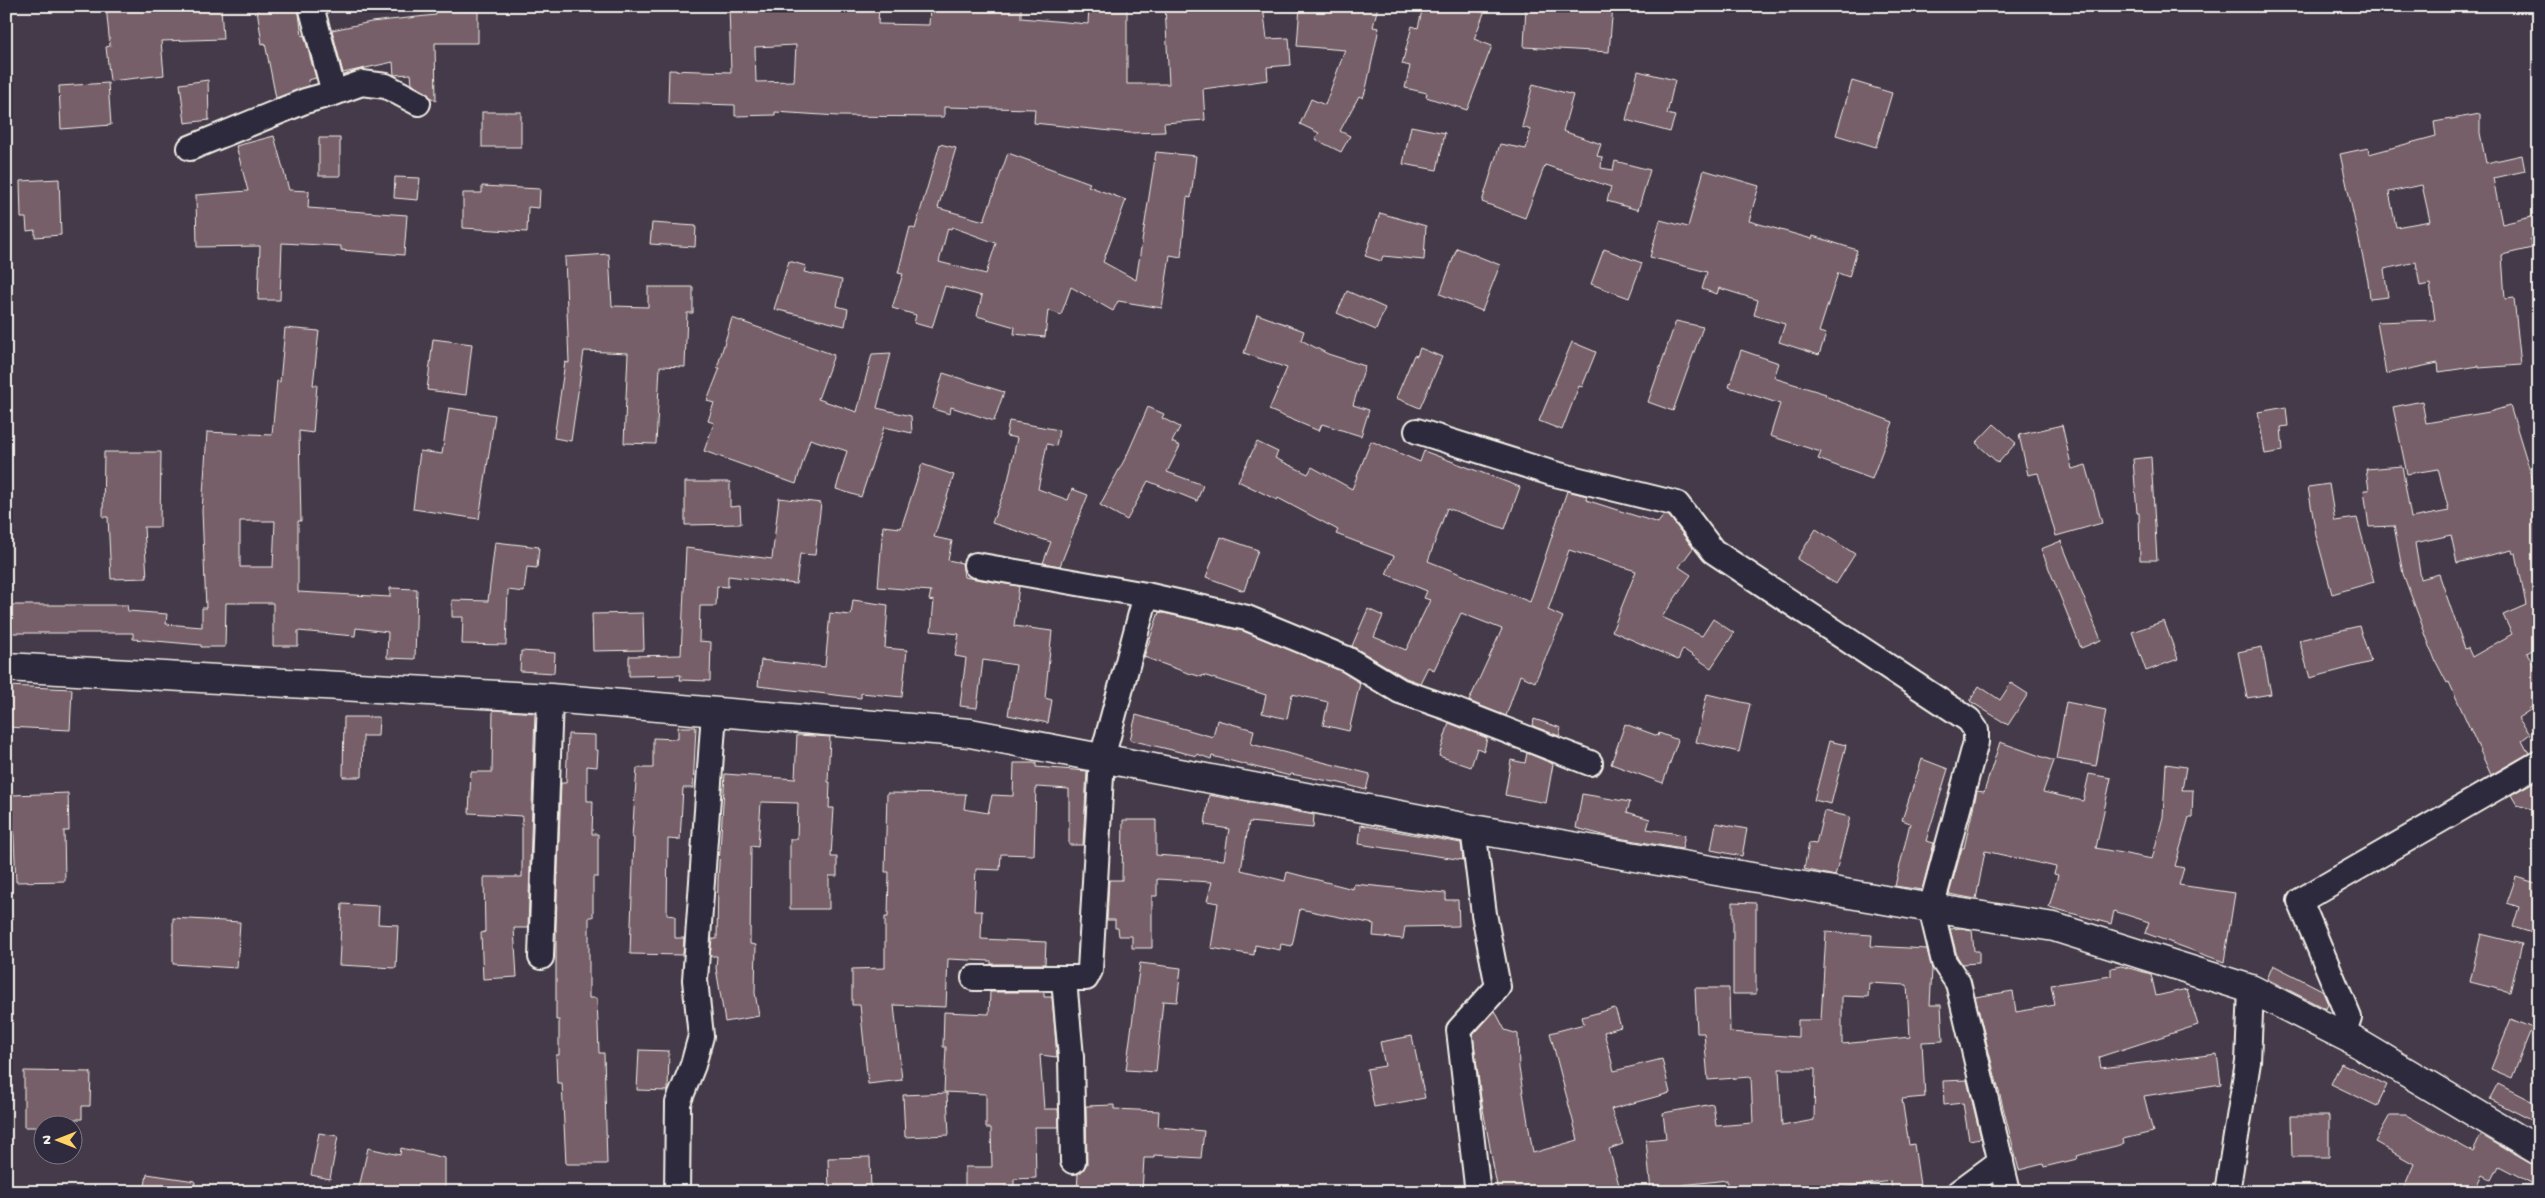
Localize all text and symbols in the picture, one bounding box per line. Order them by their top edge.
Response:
north arrow [32,1116,82,1166]
text: N [39,1135,56,1145]

